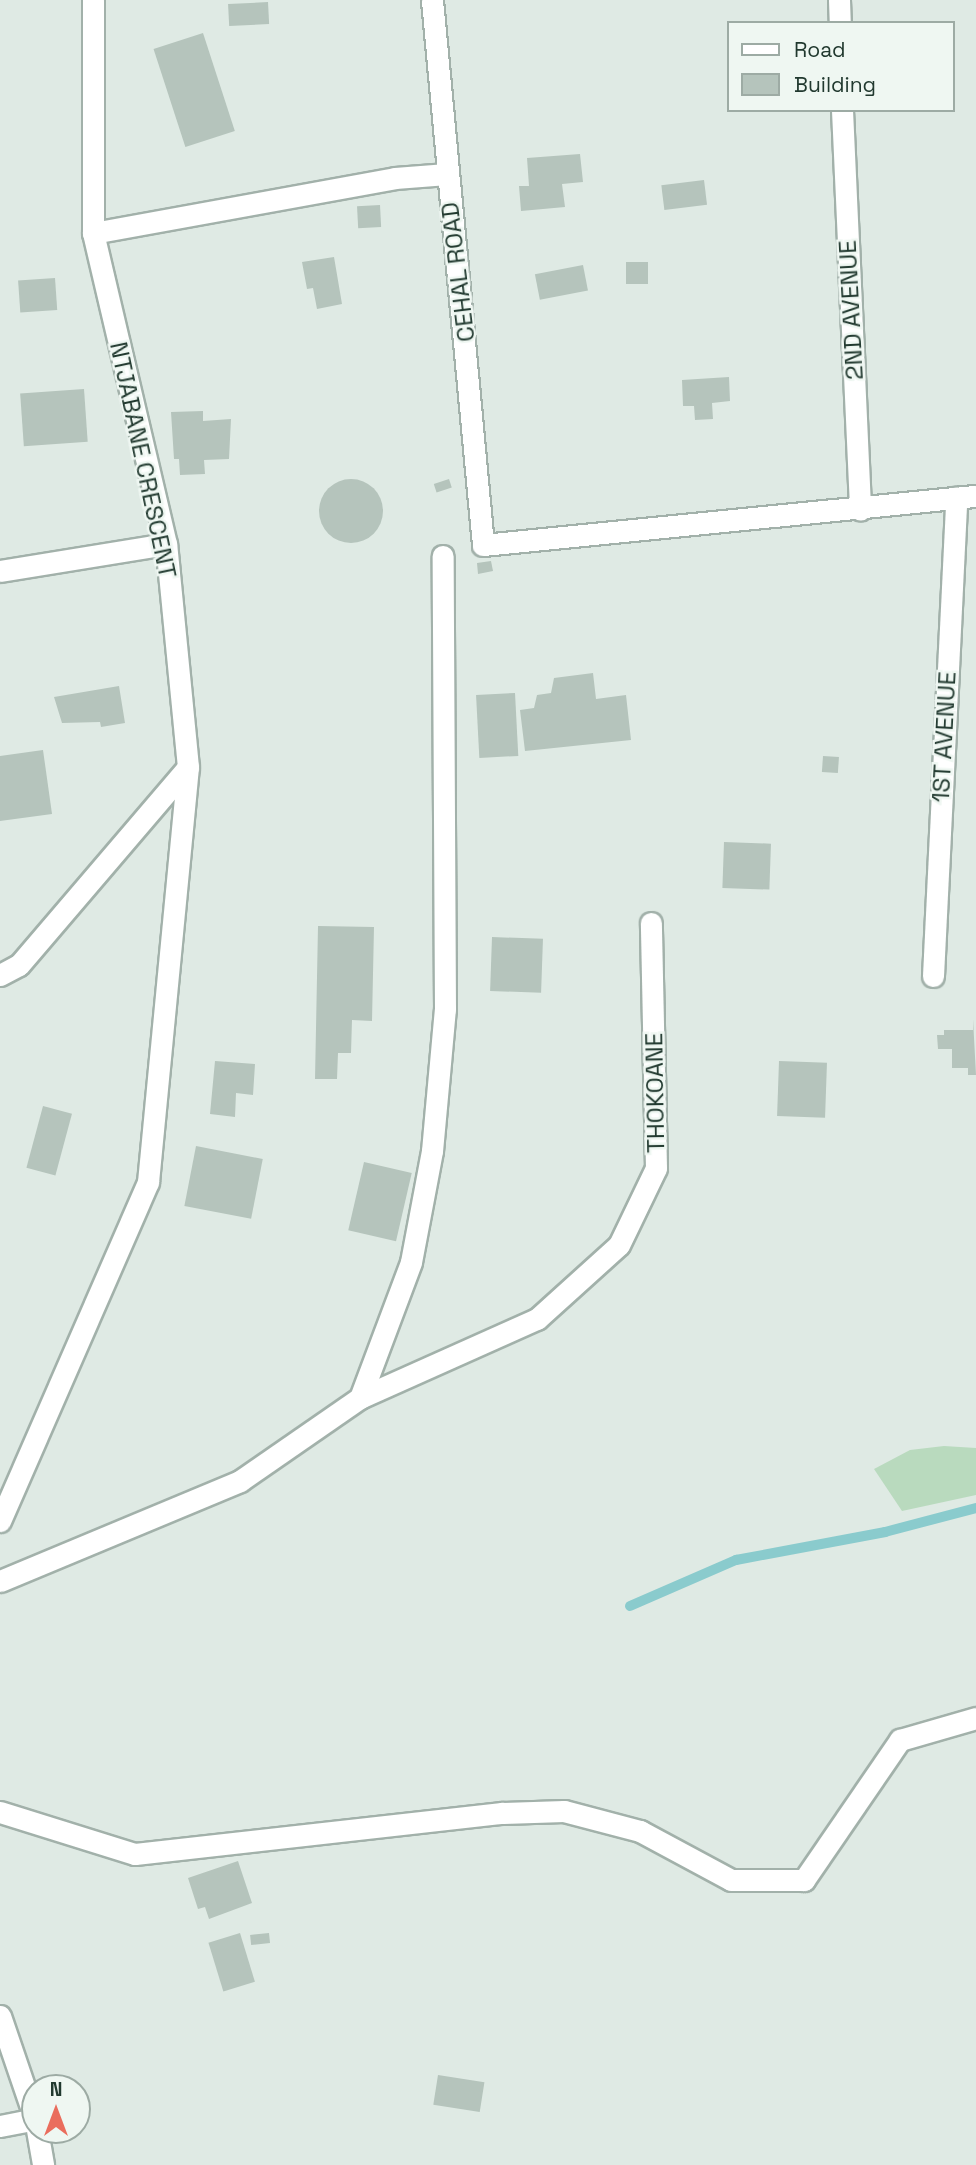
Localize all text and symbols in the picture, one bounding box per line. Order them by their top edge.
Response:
legend [727,21,955,112]
text: Road [794,36,846,63]
text: Building [794,71,876,98]
street label: CEHAL ROAD [435,200,481,344]
street label: 2ND AVENUE [833,239,869,381]
street label: NTJABANE CRESCENT [104,339,182,581]
street label: 1ST AVENUE [926,670,962,804]
street label: THOKOANE [640,1033,670,1153]
north arrow [21,2074,91,2144]
text: N [50,2077,62,2102]

